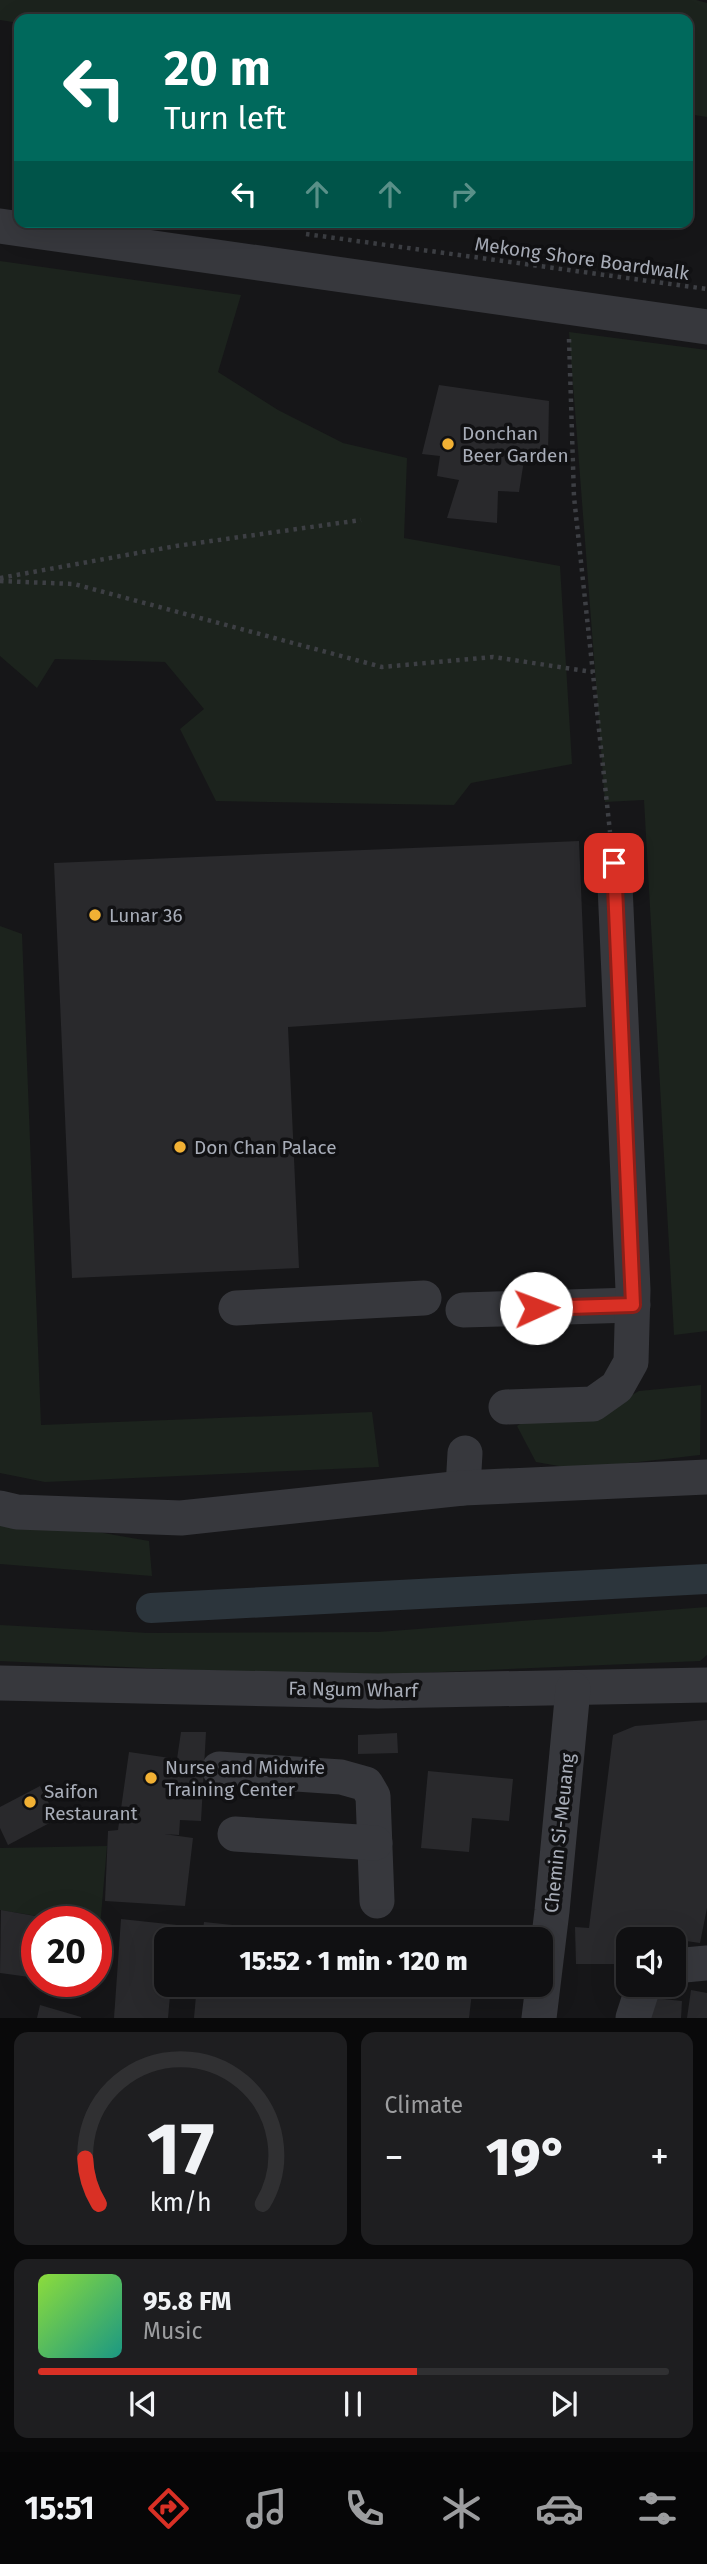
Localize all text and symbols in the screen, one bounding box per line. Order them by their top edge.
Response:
text: 20 m [164,39,271,98]
icon: left [49,42,140,133]
text: Turn left [164,99,286,137]
icon: left [225,175,263,213]
icon: ahead [298,175,336,213]
icon: ahead [371,175,409,213]
icon: right [444,175,482,213]
street label: Mekong Shore Boardwalk [473,232,691,285]
place label: Donchan Beer Garden [462,422,569,467]
marker: Donchan Beer Garden [440,436,456,452]
pin [584,833,644,893]
icon: arrive [595,844,633,882]
place label: Lunar 36 [109,904,183,927]
marker: Lunar 36 [87,907,103,923]
place label: Don Chan Palace [194,1136,337,1159]
marker: Don Chan Palace [172,1139,188,1155]
position arrow [499,1271,573,1345]
street label: Fa Ngum Wharf [288,1677,420,1702]
street label: Chemin Si-Meuang [540,1752,579,1914]
place label: Nurse and Midwife Training Center [165,1756,325,1801]
marker: Nurse and Midwife Training Center [143,1770,159,1786]
place label: Saifon Restaurant [44,1780,138,1825]
marker: Saifon Restaurant [22,1794,38,1810]
speed limit sign: 20 [21,1906,112,1997]
map controls [616,1927,686,1997]
button: sound [616,1927,686,1997]
text: 15:52 · 1 min · 120 m [239,1946,468,1977]
text: Climate [385,2091,463,2119]
text: 17 [146,2107,214,2194]
text: 19° [486,2126,567,2189]
text: − [385,2134,404,2180]
text: + [650,2134,669,2180]
text: km/h [149,2188,211,2218]
text: 95.8 FM [143,2286,231,2317]
text: Music [143,2317,203,2345]
icon: previous [124,2385,162,2423]
icon: pause [334,2385,372,2423]
icon: next [545,2385,583,2423]
icon: directions [144,2484,193,2533]
icon: music [242,2484,291,2533]
icon: phone [340,2484,389,2533]
icon: climate [437,2484,486,2533]
icon: car [535,2484,584,2533]
icon: filters [633,2484,682,2533]
text: 15:51 [24,2489,95,2527]

